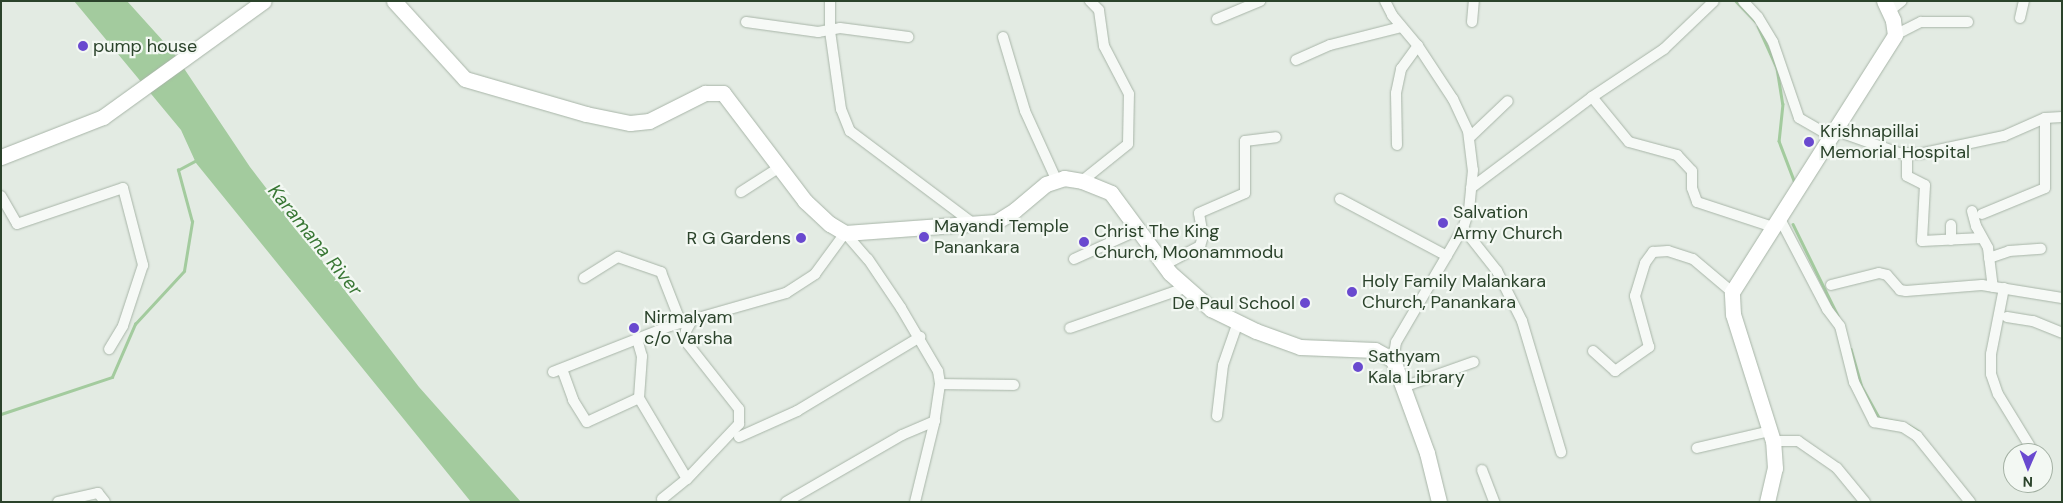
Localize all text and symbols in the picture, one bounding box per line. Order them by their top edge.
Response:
place label: pump house [93,35,197,57]
marker: pump house [77,40,89,52]
place label: Krishnapillai Memorial Hospital [1820,121,1970,163]
marker: Krishnapillai Memorial Hospital [1802,135,1816,149]
water label: Karamana River [263,180,367,300]
place label: Salvation Army Church [1453,202,1563,244]
place label: Mayandi Temple Panankara [934,216,1069,258]
marker: Salvation Army Church [1437,217,1449,229]
place label: Christ The King Church, Moonammodu [1094,221,1284,264]
place label: R G Gardens [686,227,791,249]
marker: Mayandi Temple Panankara [918,231,930,243]
marker: R G Gardens [795,232,807,244]
marker: Christ The King Church, Moonammodu [1078,236,1090,248]
place label: Holy Family Malankara Church, Panankara [1362,271,1546,314]
marker: Holy Family Malankara Church, Panankara [1346,286,1358,298]
place label: De Paul School [1172,292,1295,314]
marker: De Paul School [1299,297,1311,309]
place label: Nirmalyam c/o Varsha [644,307,733,350]
marker: Nirmalyam c/o Varsha [628,322,640,334]
place label: Sathyam Kala Library [1368,346,1465,388]
marker: Sathyam Kala Library [1352,361,1364,373]
north arrow [2003,443,2053,493]
text: N [2022,473,2033,491]

